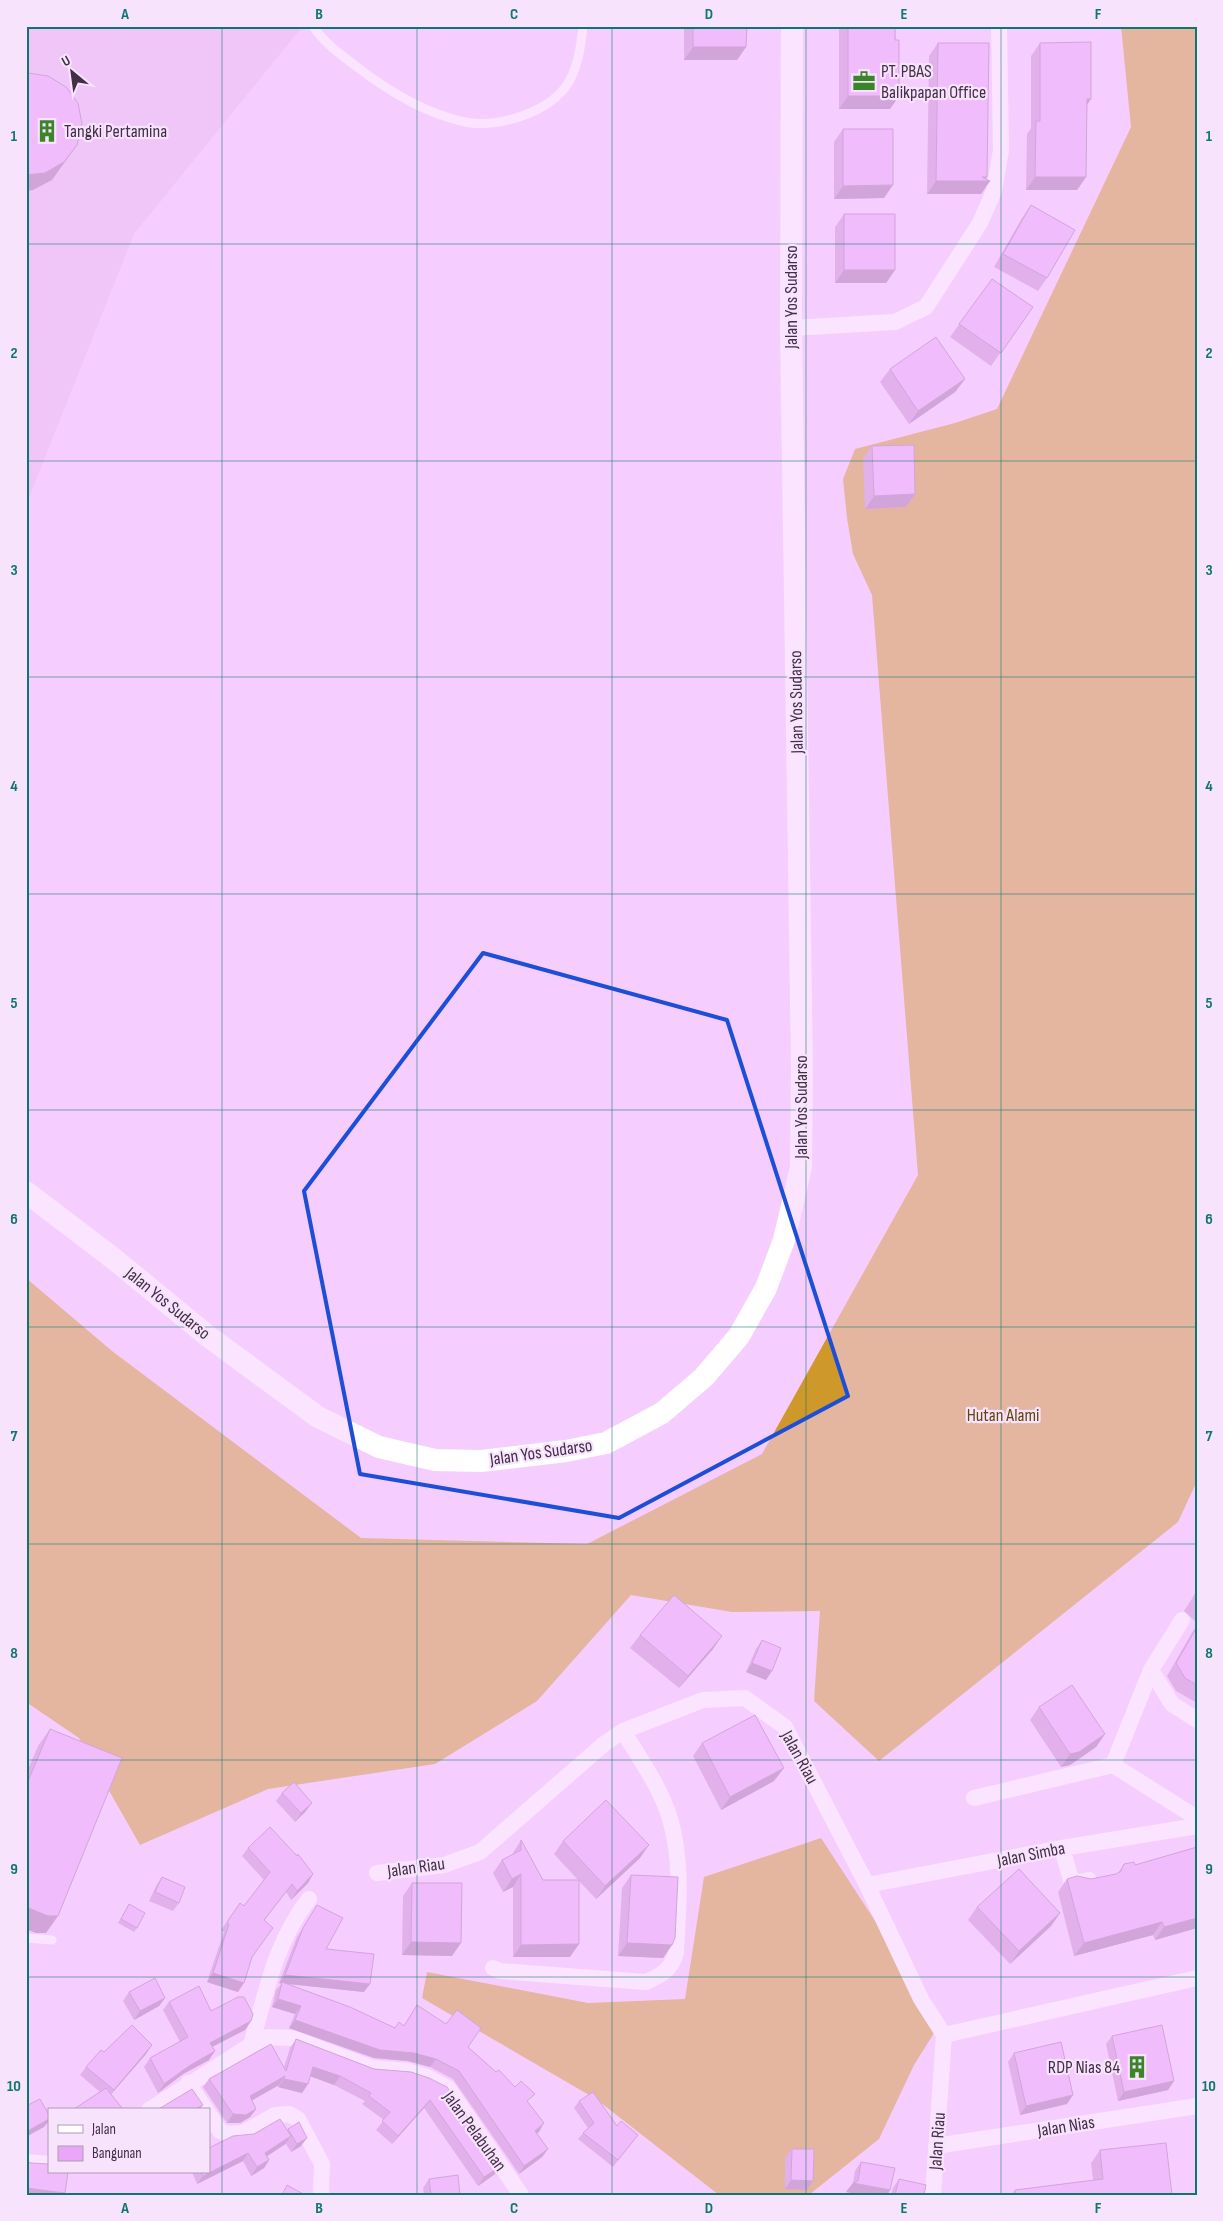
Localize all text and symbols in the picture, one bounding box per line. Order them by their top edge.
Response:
text: A [120,5,129,24]
text: B [315,5,323,24]
text: C [510,5,518,24]
text: D [705,5,713,24]
text: E [901,5,908,24]
text: F [1095,5,1102,24]
north arrow [48,48,98,98]
text: U [59,52,73,70]
place label: PT. PBAS Balikpapan Office [881,61,986,103]
office icon: PT. PBAS Balikpapan Office [851,68,877,94]
building icon: Tangki Pertamina [34,118,60,144]
place label: Tangki Pertamina [64,121,167,142]
text: 1 [11,127,18,146]
text: 1 [1206,127,1213,146]
street label: Jalan Yos Sudarso [781,245,802,350]
text: 2 [10,344,18,363]
text: 2 [1205,344,1213,363]
text: 3 [10,561,18,580]
text: 3 [1205,561,1213,580]
street label: Jalan Yos Sudarso [785,650,808,755]
text: 4 [10,777,18,796]
text: 4 [1205,777,1213,796]
text: 5 [10,994,18,1013]
text: 5 [1205,994,1213,1013]
street label: Jalan Yos Sudarso [791,1055,812,1160]
text: 6 [10,1210,18,1229]
text: 6 [1205,1210,1213,1229]
street label: Jalan Yos Sudarso [120,1262,214,1344]
park label: Hutan Alami [967,1405,1039,1426]
text: 7 [11,1427,18,1446]
text: 7 [1206,1427,1213,1446]
street label: Jalan Yos Sudarso [487,1435,594,1470]
text: 8 [10,1644,18,1663]
text: 8 [1205,1644,1213,1663]
street label: Jalan Riau [776,1726,823,1788]
street label: Jalan Simba [995,1838,1067,1872]
street label: Jalan Riau [385,1853,446,1882]
text: 9 [10,1860,18,1879]
text: 9 [1205,1860,1213,1879]
building icon: RDP Nias 84 [1124,2054,1150,2080]
place label: RDP Nias 84 [1048,2057,1120,2078]
text: 10 [7,2077,21,2096]
text: 10 [1202,2077,1216,2096]
street label: Jalan Pelabuhan [438,2086,511,2175]
legend [48,2108,210,2174]
street label: Jalan Riau [925,2112,950,2171]
street label: Jalan Nias [1035,2112,1096,2142]
text: Jalan [91,2120,116,2139]
text: Bangunan [92,2144,142,2163]
text: A [120,2199,129,2218]
text: B [315,2199,323,2218]
text: C [510,2199,518,2218]
text: D [705,2199,713,2218]
text: E [901,2199,908,2218]
text: F [1095,2199,1102,2218]

